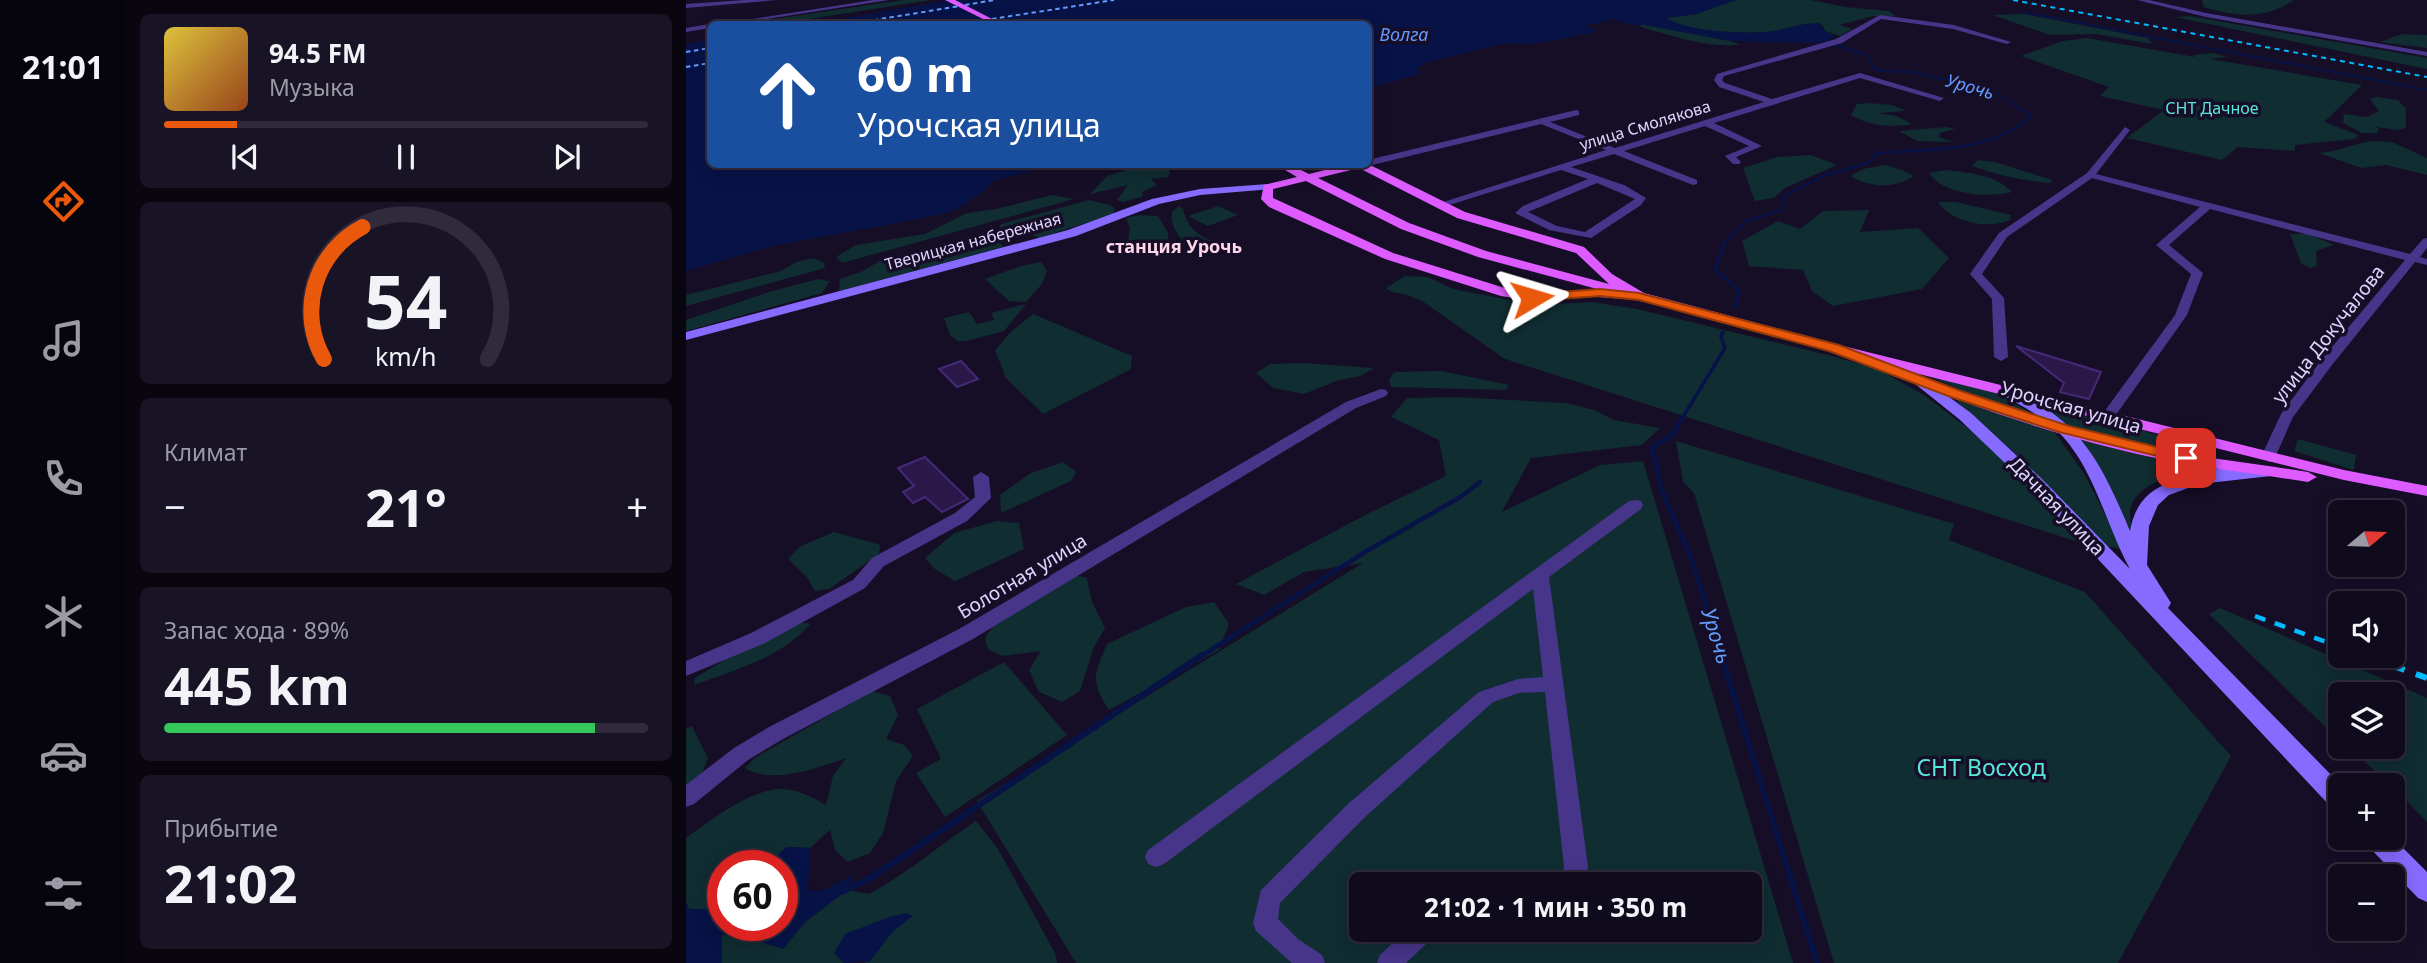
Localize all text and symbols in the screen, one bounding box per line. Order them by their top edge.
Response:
water label: Волга [1379,22,1429,46]
text: 94.5 FM [269,35,366,71]
text: 60 m [857,40,974,106]
text: 21:01 [22,45,104,88]
icon: ahead [742,49,833,140]
water label: Урочь [1943,68,1997,104]
text: Музыка [269,71,355,103]
street label: улица Смолякова [1577,95,1713,155]
park label: СНТ Дачное [2165,97,2259,119]
text: Урочская улица [857,103,1101,146]
icon: previous [226,138,264,176]
icon: pause [387,138,425,176]
icon: next [548,138,586,176]
icon: directions [39,177,88,226]
street label: Тверицкая набережная [882,207,1064,275]
district label: станция Урочь [1106,234,1242,258]
text: 54 [364,252,448,351]
street label: улица Докучалова [2266,259,2390,409]
position arrow [1495,261,1569,335]
icon: music [39,316,88,365]
text: km/h [375,339,437,373]
street label: Урочская улица [1998,375,2144,439]
pin [2156,428,2216,488]
text: Климат [164,436,247,468]
icon: arrive [2167,439,2205,477]
street label: Дачная улица [2003,451,2111,561]
icon: phone [39,454,88,503]
text: 21° [365,471,447,542]
text: − [164,480,186,532]
text: + [626,480,648,532]
north arrow [2328,500,2404,578]
map controls [2328,500,2405,941]
street label: Болотная улица [953,527,1091,625]
button: sound [2328,591,2405,668]
icon: climate [39,592,88,641]
water label: Урочь [1695,604,1739,667]
text: Запас хода · 89% [164,614,349,646]
text: 445 km [164,649,350,720]
button: layers [2328,682,2405,759]
icon: car [39,731,88,780]
park label: СНТ Восход [1916,751,2046,783]
button: + [2328,773,2405,850]
text: Прибытие [164,812,278,844]
text: 21:02 [164,847,298,918]
speed limit sign: 60 [707,850,798,941]
button: − [2328,864,2405,941]
icon: filters [39,869,88,918]
text: 21:02 · 1 мин · 350 m [1424,889,1687,925]

